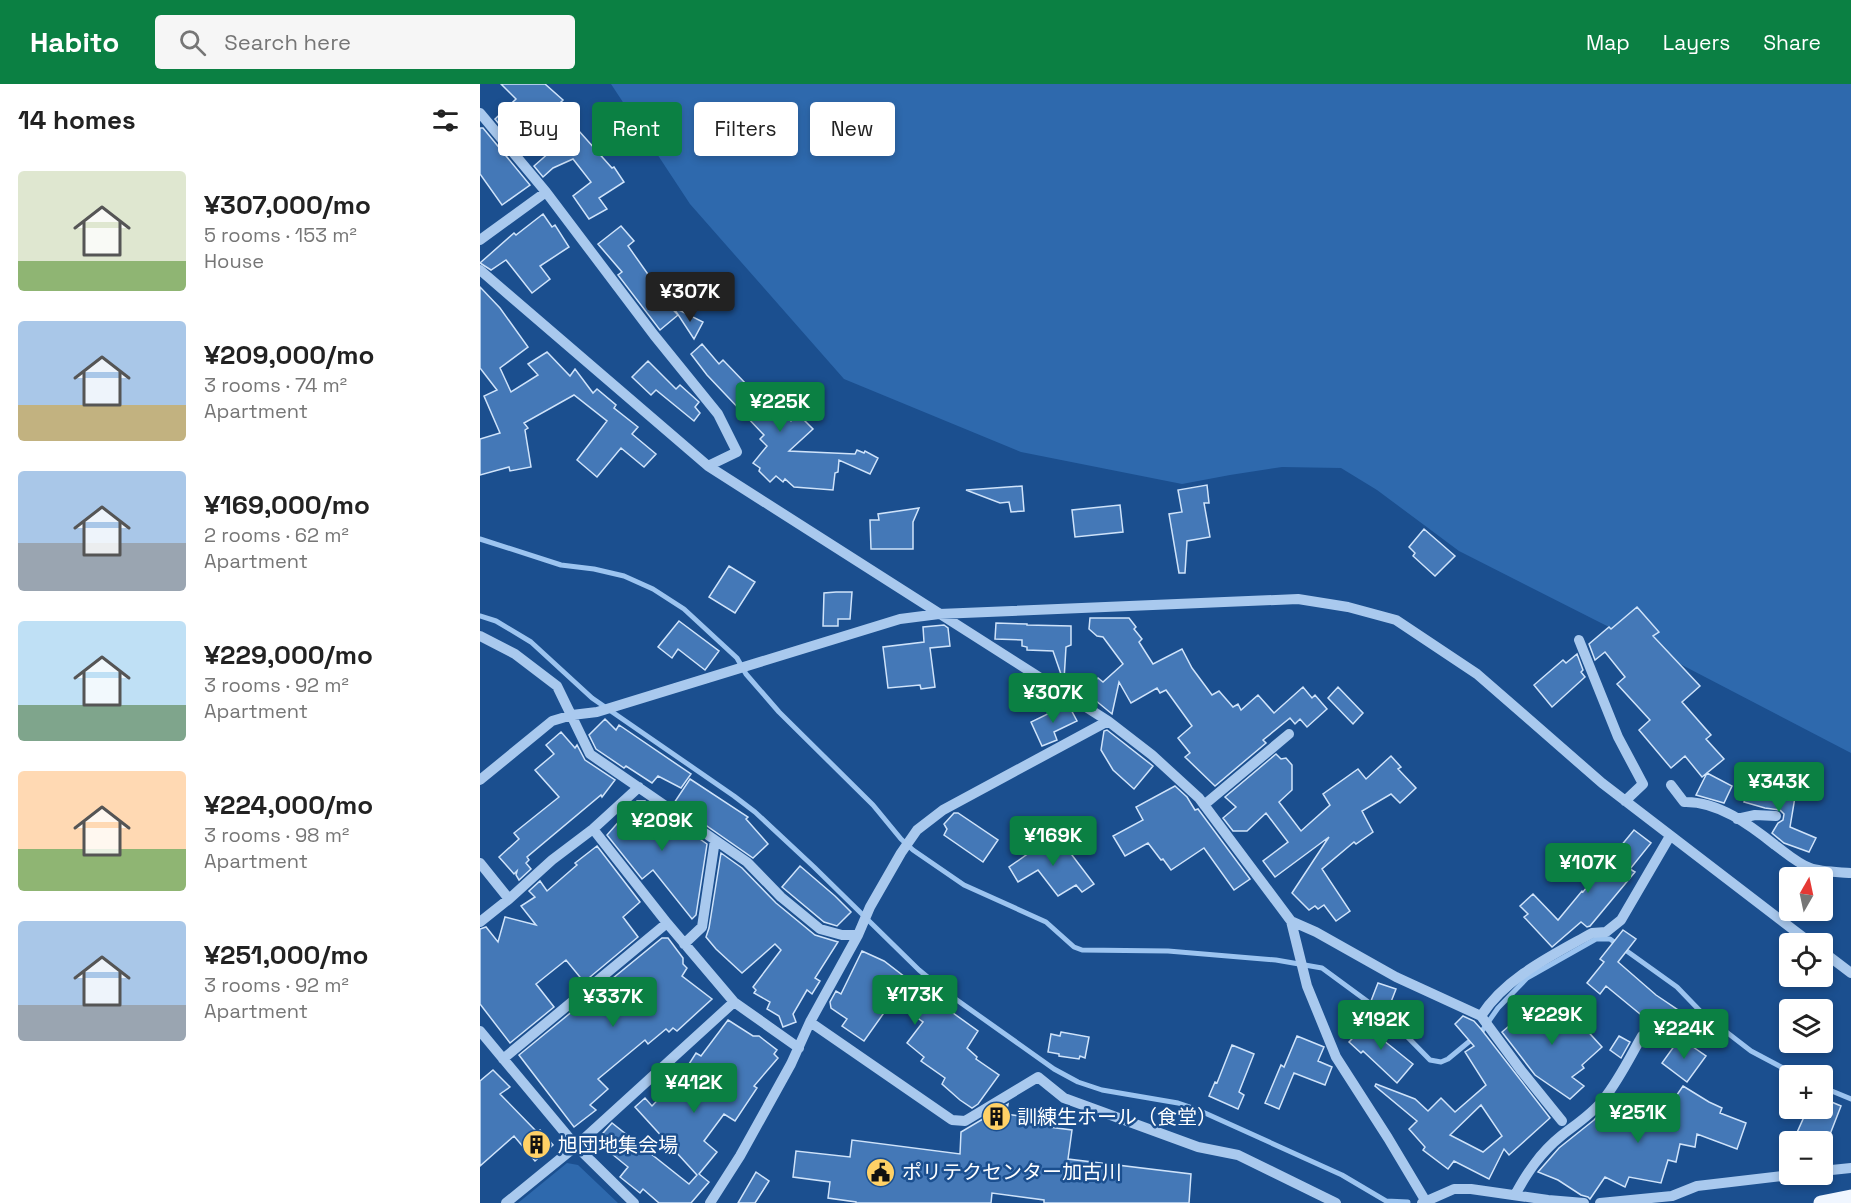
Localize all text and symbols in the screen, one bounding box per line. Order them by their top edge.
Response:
search box [155,15,575,69]
text: Habito [30,24,119,60]
icon: search [176,26,209,59]
text: Search here [224,28,351,56]
text: Map [1586,29,1630,56]
text: Layers [1663,29,1730,56]
text: Share [1763,29,1821,56]
chip: Buy [498,102,580,156]
chip: Rent [592,102,682,156]
chip: Filters [694,102,798,156]
chip: New [810,102,895,156]
text: 14 homes [18,103,136,137]
icon: filters [429,104,462,137]
text: ¥307,000/mo [204,188,371,222]
icon: home [66,195,138,267]
text: 5 rooms · 153 m² [204,222,357,248]
text: House [204,248,264,274]
pin: ¥307K [648,272,732,323]
text: ¥307K [660,278,720,304]
text: ¥209,000/mo [204,338,374,372]
icon: home [66,345,138,417]
text: 3 rooms · 74 m² [204,372,347,398]
pin: ¥225K [738,382,822,433]
text: ¥225K [750,388,810,414]
text: Apartment [204,398,308,424]
text: ¥169,000/mo [204,488,370,522]
icon: home [66,495,138,567]
text: 2 rooms · 62 m² [204,522,349,548]
text: Apartment [204,548,308,574]
text: ¥229,000/mo [204,638,373,672]
icon: home [66,645,138,717]
text: 3 rooms · 92 m² [204,672,349,698]
pin: ¥307K [1011,673,1095,724]
text: ¥307K [1023,679,1083,705]
text: Apartment [204,698,308,724]
pin: ¥343K [1737,762,1821,813]
text: ¥343K [1748,768,1810,794]
text: ¥224,000/mo [204,788,373,822]
icon: home [66,795,138,867]
pin: ¥209K [620,801,704,852]
text: ¥209K [631,807,693,833]
pin: ¥169K [1011,816,1095,867]
text: 3 rooms · 98 m² [204,822,349,848]
text: ¥169K [1024,822,1082,848]
pin: ¥107K [1546,843,1630,894]
text: Apartment [204,848,308,874]
text: ¥107K [1559,849,1617,875]
north arrow [1779,867,1833,921]
map controls [1779,867,1833,1185]
button: locate [1779,933,1833,987]
text: ¥251,000/mo [204,938,369,972]
icon: home [66,945,138,1017]
text: 3 rooms · 92 m² [204,972,349,998]
pin: ¥173K [873,975,957,1026]
pin: ¥337K [571,977,655,1028]
text: ¥173K [886,981,944,1007]
text: ¥337K [583,983,643,1009]
pin: ¥229K [1510,995,1594,1046]
text: Apartment [204,998,308,1024]
button: layers [1779,999,1833,1053]
pin: ¥192K [1339,1000,1423,1051]
text: ¥229K [1522,1001,1582,1027]
text: ¥192K [1352,1006,1410,1032]
pin: ¥224K [1642,1009,1726,1060]
text: ¥224K [1653,1015,1715,1041]
pin: ¥412K [652,1063,736,1114]
button: + [1779,1065,1833,1119]
text: ¥412K [665,1069,723,1095]
pin: ¥251K [1596,1093,1680,1144]
text: ¥251K [1609,1099,1667,1125]
building icon: 訓練生ホール（食堂） [980,1101,1012,1133]
place label: 訓練生ホール（食堂） [1017,1104,1217,1130]
building icon: 旭団地集会場 [521,1129,553,1161]
button: − [1779,1131,1833,1185]
place label: 旭団地集会場 [558,1132,678,1158]
public building icon: ポリテクセンター加古川 [865,1156,897,1188]
place label: ポリテクセンター加古川 [902,1159,1122,1185]

